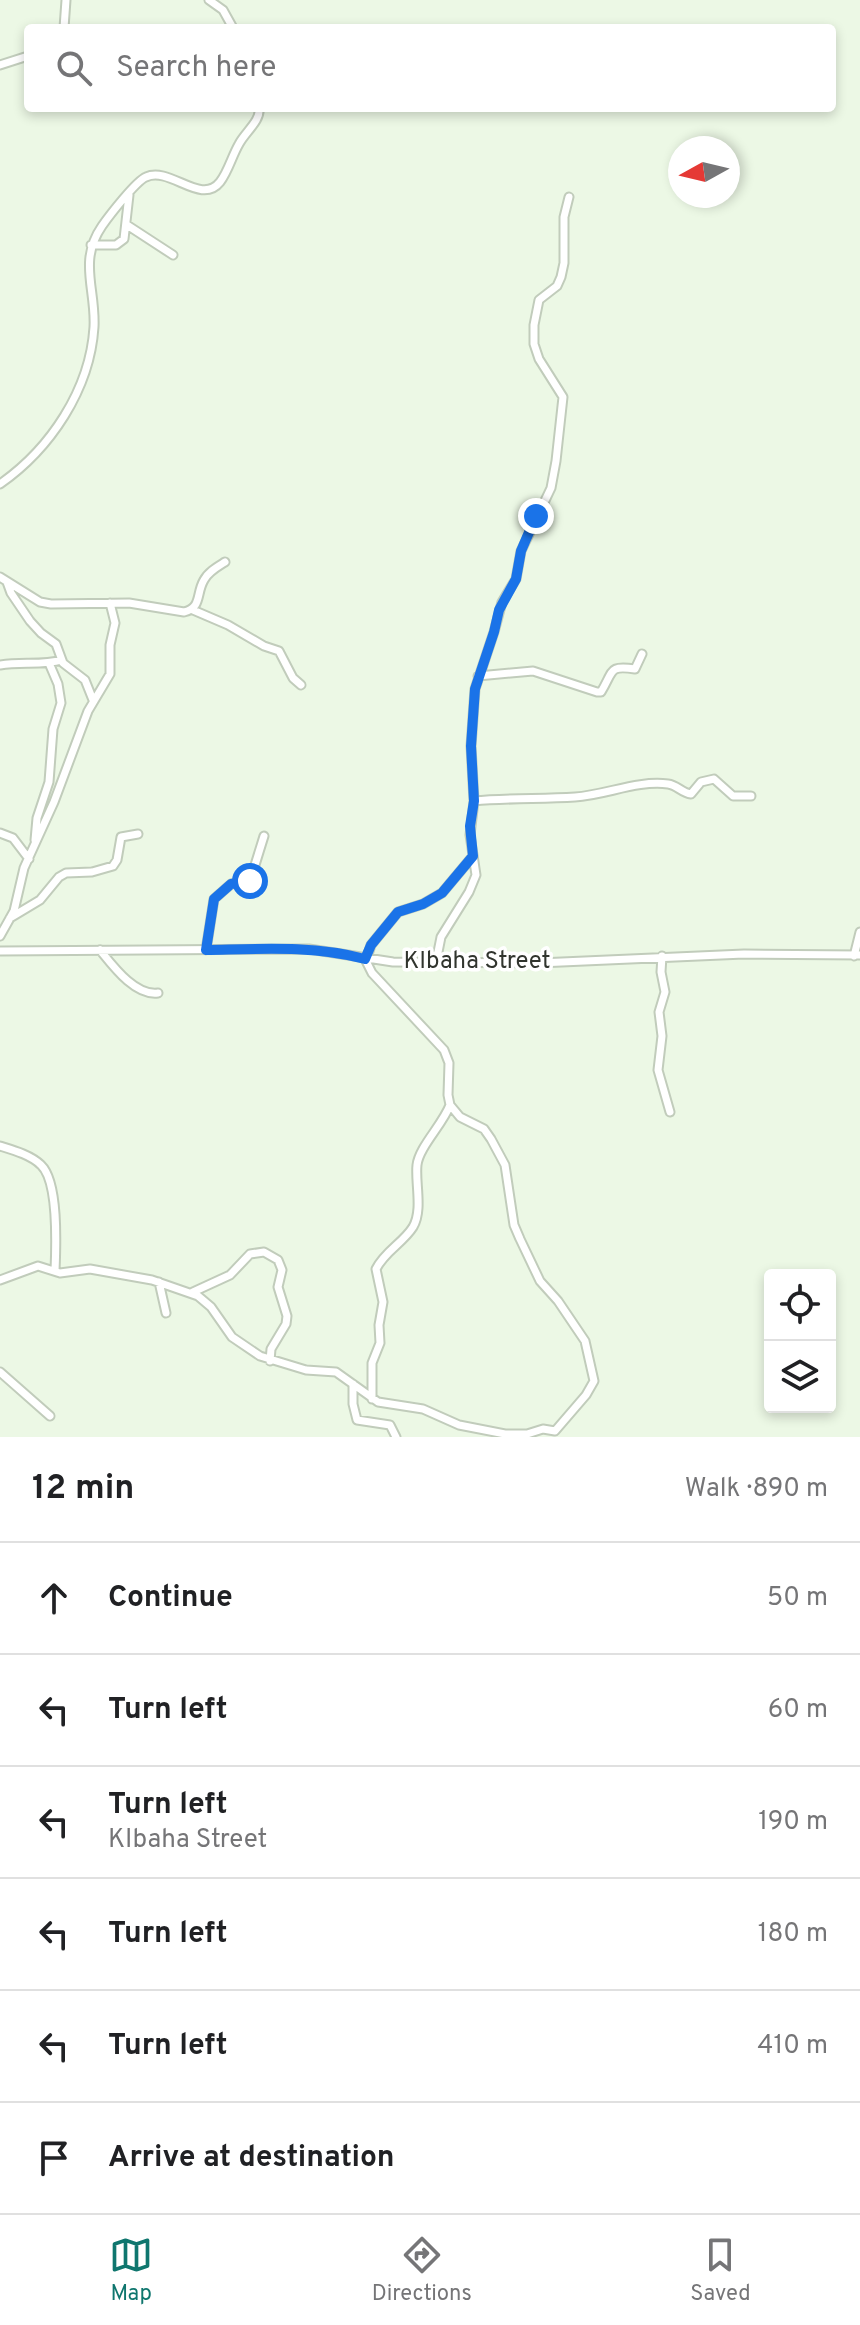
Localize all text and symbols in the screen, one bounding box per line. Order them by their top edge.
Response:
search box [24,24,836,112]
icon: search [52,46,96,90]
text: Search here [116,50,276,87]
north arrow [668,136,740,208]
route end [518,498,554,534]
route start [232,863,268,899]
street label: KIbaha Street [403,947,551,977]
map controls [764,1269,836,1413]
button: locate [764,1269,836,1341]
button: layers [764,1341,836,1413]
text: 12 min [32,1468,134,1511]
text: Walk · 890 m [685,1473,828,1506]
icon: ahead [32,1576,76,1620]
text: Continue [108,1580,233,1617]
text: 50 m [767,1582,828,1615]
icon: left [32,1688,76,1732]
text: Turn left [108,1692,228,1729]
text: 60 m [768,1694,828,1727]
text: Turn left [108,1787,228,1824]
icon: left [32,1800,76,1844]
text: 190 m [758,1806,828,1839]
text: KIbaha Street [108,1824,267,1857]
icon: left [32,1912,76,1956]
text: Turn left [108,1916,228,1953]
text: 180 m [758,1918,828,1951]
icon: left [32,2024,76,2068]
text: Turn left [108,2028,228,2065]
text: 410 m [757,2030,828,2063]
icon: arrive [32,2136,76,2180]
text: Arrive at destination [108,2140,394,2177]
tab: Map [109,2233,153,2308]
tab: Directions [372,2233,472,2308]
tab: Saved [690,2233,751,2308]

